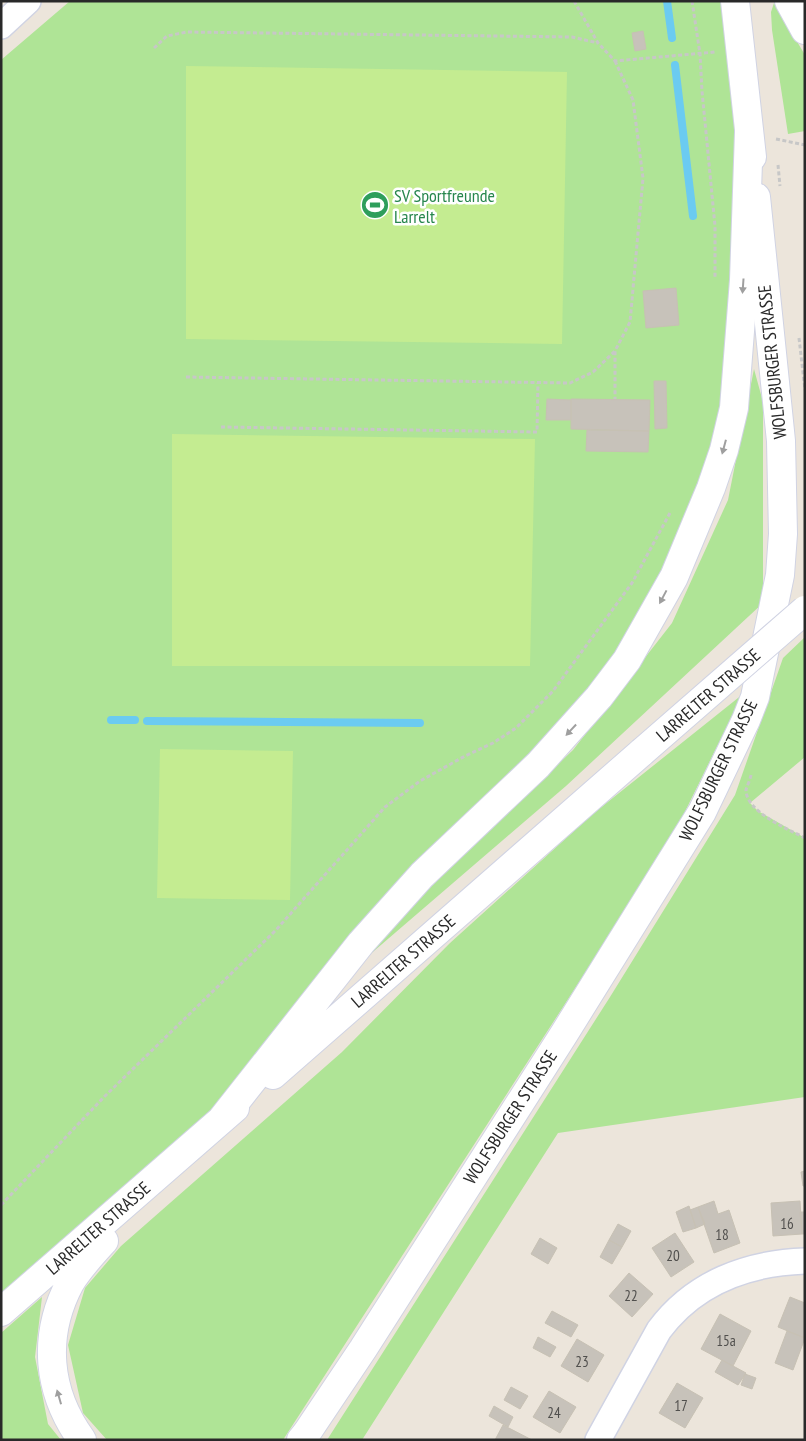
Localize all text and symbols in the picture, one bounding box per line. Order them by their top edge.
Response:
place label: SV Sportfreunde Larrelt [394,184,495,228]
sports icon: SV Sportfreunde Larrelt [360,190,390,220]
one-way arrow [739,278,747,294]
street label: WOLFSBURGER STRASSE [752,284,792,440]
one-way arrow [720,439,728,454]
one-way arrow [659,589,667,604]
street label: LARRELTER STRASSE [651,643,765,747]
street label: WOLFSBURGER STRASSE [674,695,762,845]
one-way arrow [565,723,577,735]
street label: LARRELTER STRASSE [346,909,460,1013]
street label: WOLFSBURGER STRASSE [458,1046,562,1188]
street label: LARRELTER STRASSE [41,1176,155,1280]
house number: 16 [780,1214,794,1233]
house number: 18 [715,1225,729,1244]
house number: 20 [666,1246,680,1265]
house number: 22 [624,1286,638,1305]
house number: 15a [716,1331,736,1350]
house number: 23 [575,1352,589,1371]
one-way arrow [55,1390,63,1405]
house number: 17 [674,1396,688,1415]
house number: 24 [547,1403,561,1422]

